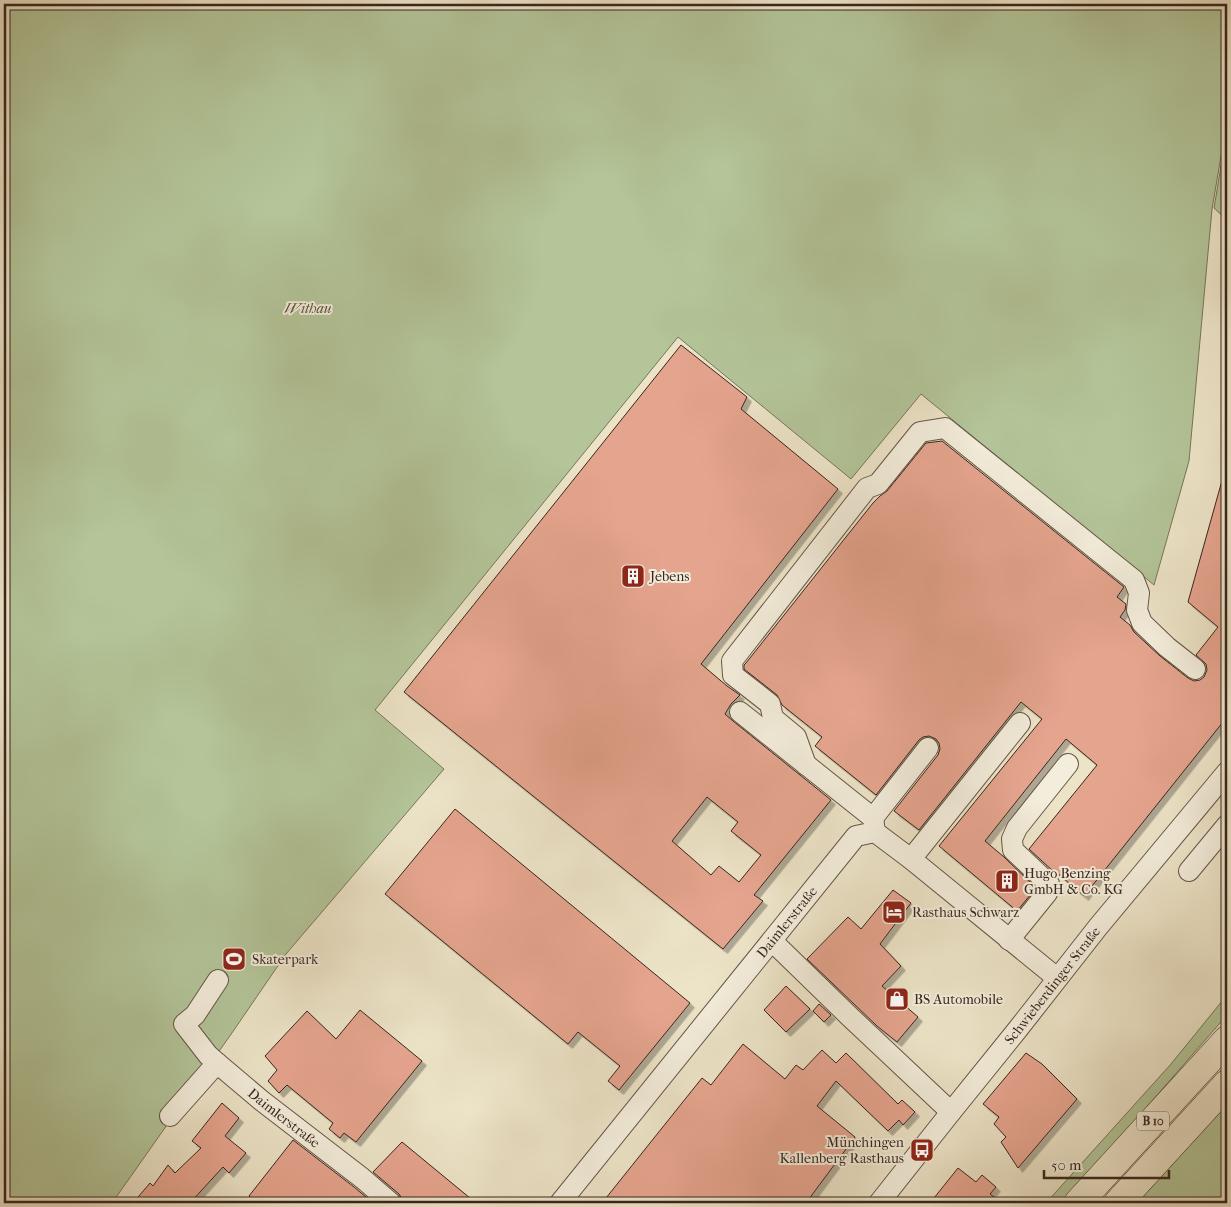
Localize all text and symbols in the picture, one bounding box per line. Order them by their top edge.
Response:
park label: Withau [284,300,332,317]
building icon: Jebens [620,563,646,589]
place label: Jebens [649,568,689,585]
place label: Hugo Benzing GmbH & Co. KG [1024,865,1123,898]
building icon: Hugo Benzing GmbH & Co. KG [994,868,1020,894]
street label: Daimlerstraße [753,883,821,961]
hotel icon: Rasthaus Schwarz [881,899,907,925]
place label: Rasthaus Schwarz [912,904,1019,921]
street label: Schwieberdinger Straße [1001,923,1104,1048]
sports icon: Skaterpark [221,946,247,972]
place label: Skaterpark [252,951,319,968]
shop icon: BS Automobile [884,986,910,1012]
place label: BS Automobile [914,991,1003,1008]
street label: Daimlerstraße [244,1085,323,1152]
road number: B 10 [1137,1112,1169,1130]
place label: Münchingen Kallenberg Rasthaus [780,1134,904,1167]
bus stop icon: Münchingen Kallenberg Rasthaus [909,1137,935,1163]
scale bar [1044,1147,1168,1179]
text: 50 m [1051,1156,1082,1174]

